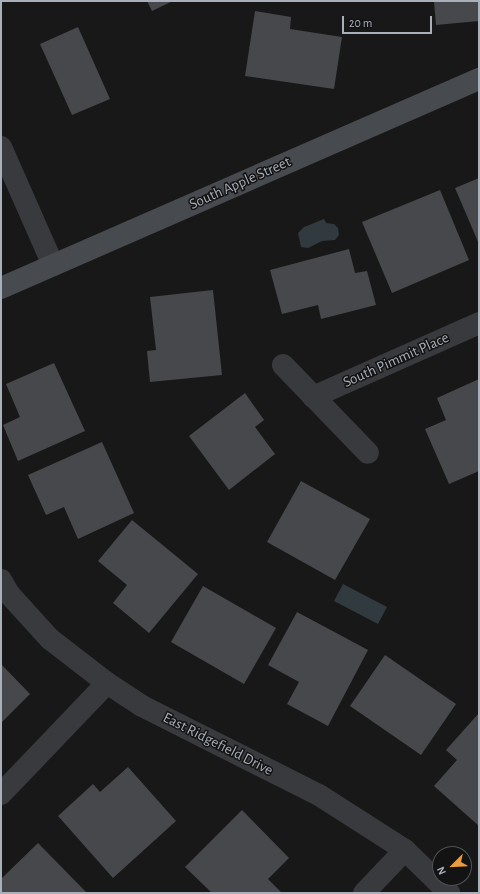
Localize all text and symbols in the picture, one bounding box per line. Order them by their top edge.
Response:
scale bar [344,8,434,34]
text: 20 m [349,17,372,29]
street label: South Apple Street [187,153,293,213]
street label: South Pimmit Place [340,329,452,391]
street label: East Ridgefield Drive [160,709,276,779]
north arrow [432,846,472,886]
text: N [435,865,448,876]

